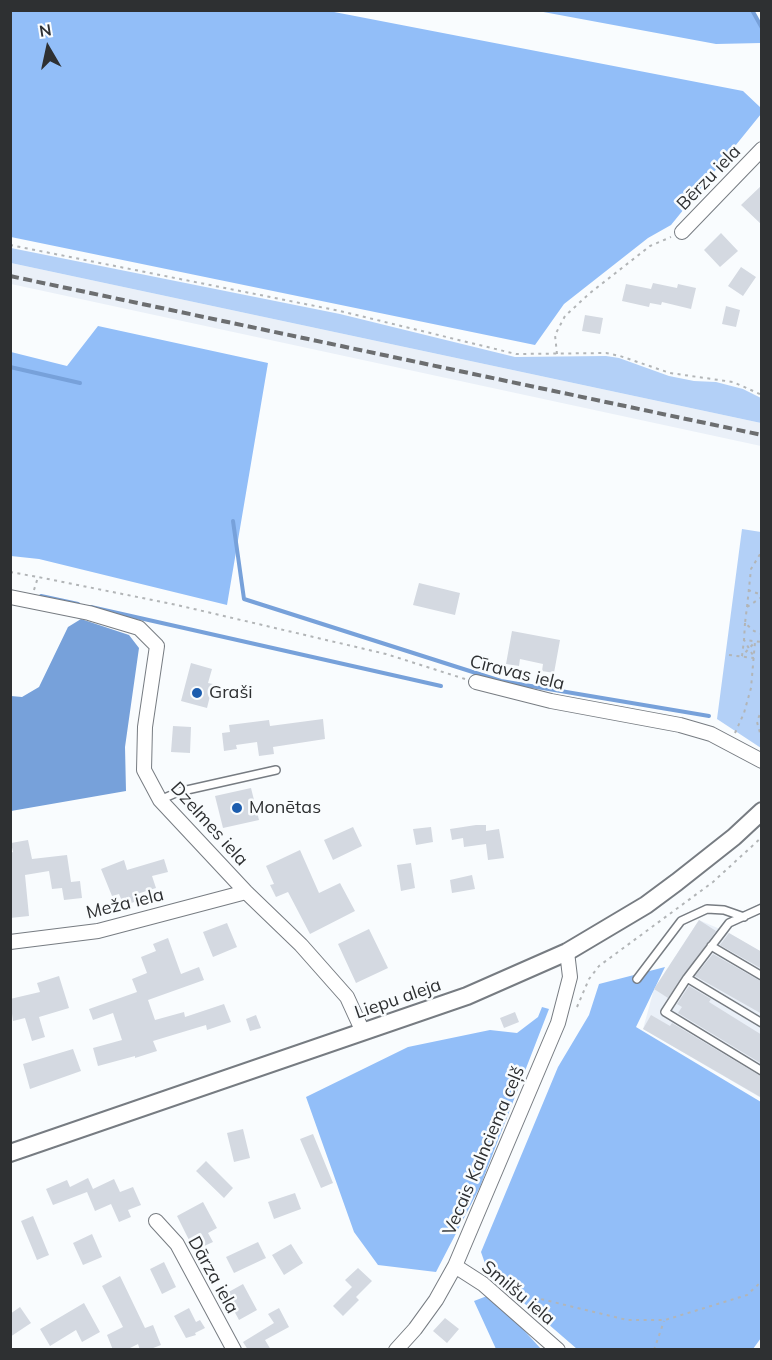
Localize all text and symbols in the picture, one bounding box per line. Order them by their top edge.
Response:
north arrow [18,18,78,78]
text: N [38,19,53,41]
street label: Bērzu iela [673,141,745,215]
street label: Cīravas iela [467,651,567,695]
place label: Graši [209,682,253,704]
marker: Graši [190,686,204,700]
street label: Dzelmes iela [166,778,252,870]
place label: Monētas [249,797,321,819]
marker: Monētas [230,801,244,815]
street label: Meža iela [84,884,166,924]
street label: Liepu aleja [352,974,444,1024]
street label: Vecais Kalnciema ceļš [439,1063,529,1239]
street label: Dārza iela [183,1233,243,1317]
street label: Smilšu iela [477,1256,559,1330]

